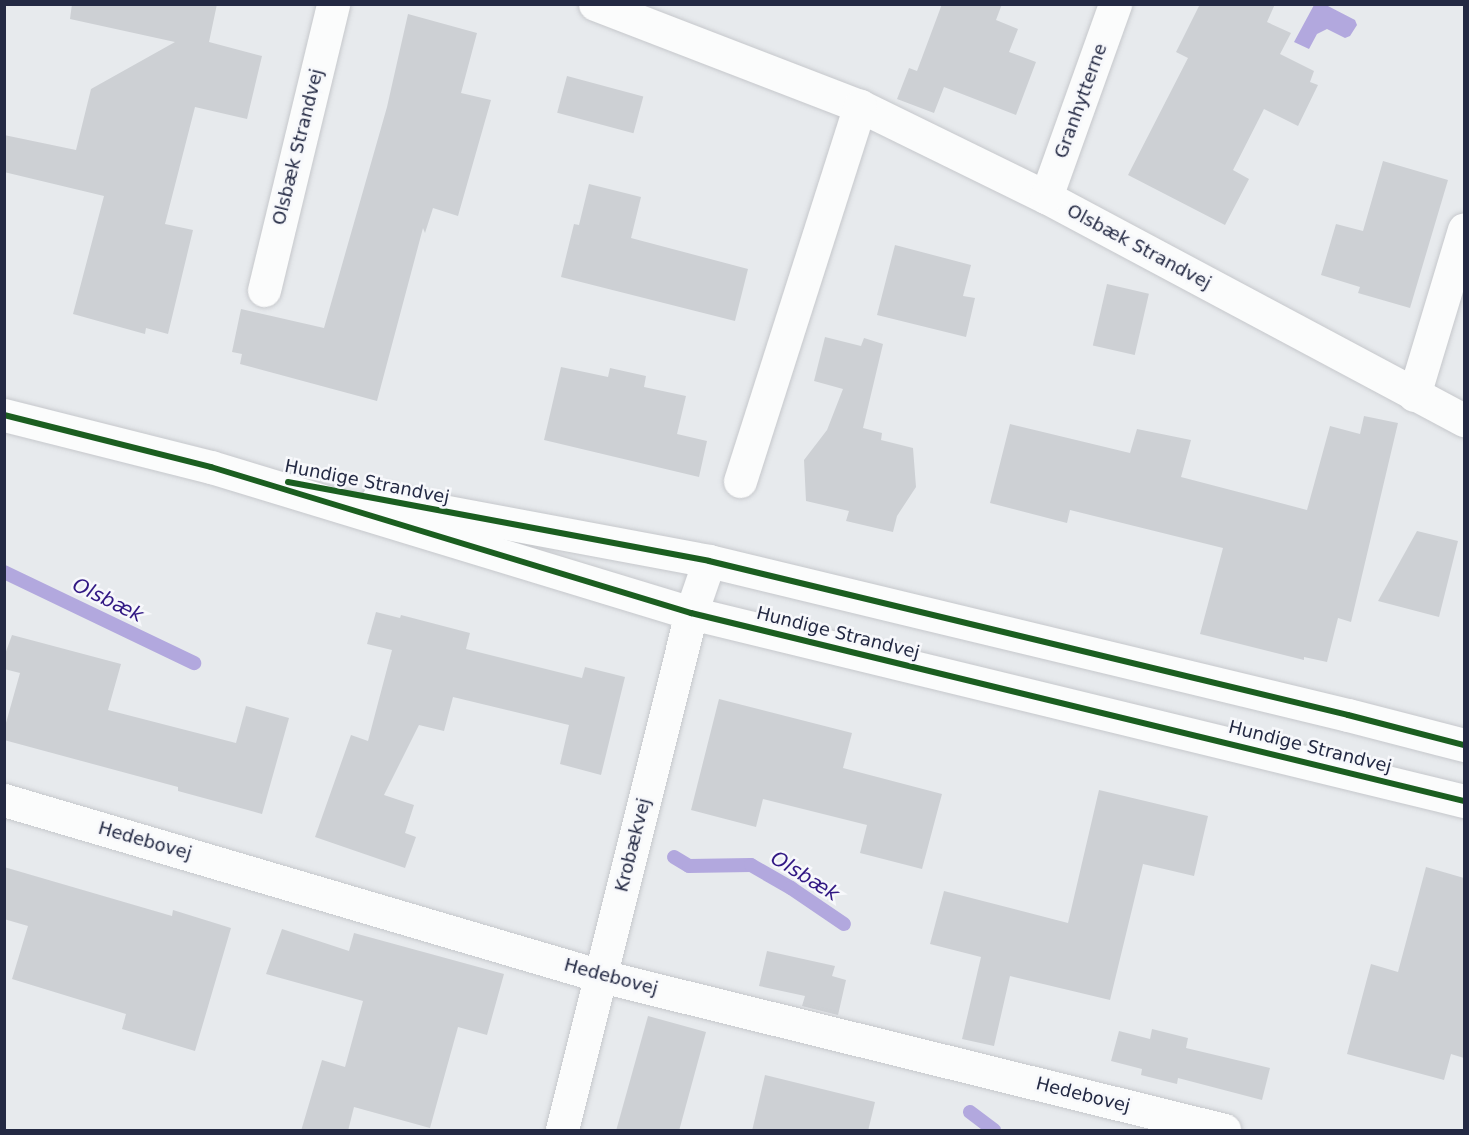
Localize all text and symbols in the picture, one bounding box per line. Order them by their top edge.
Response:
street label: Granhytterne [1050,41,1112,161]
street label: Olsbæk Strandvej [268,67,328,227]
street label: Olsbæk Strandvej [1063,200,1215,294]
street label: Hundige Strandvej [283,455,451,509]
water label: Olsbæk [69,573,147,627]
street label: Hundige Strandvej [754,602,922,664]
street label: Hundige Strandvej [1226,716,1394,778]
street label: Krobækvej [611,796,655,894]
street label: Hedebovej [96,817,194,865]
water label: Olsbæk [766,846,844,906]
street label: Hedebovej [562,954,660,1000]
street label: Hedebovej [1034,1073,1132,1117]

